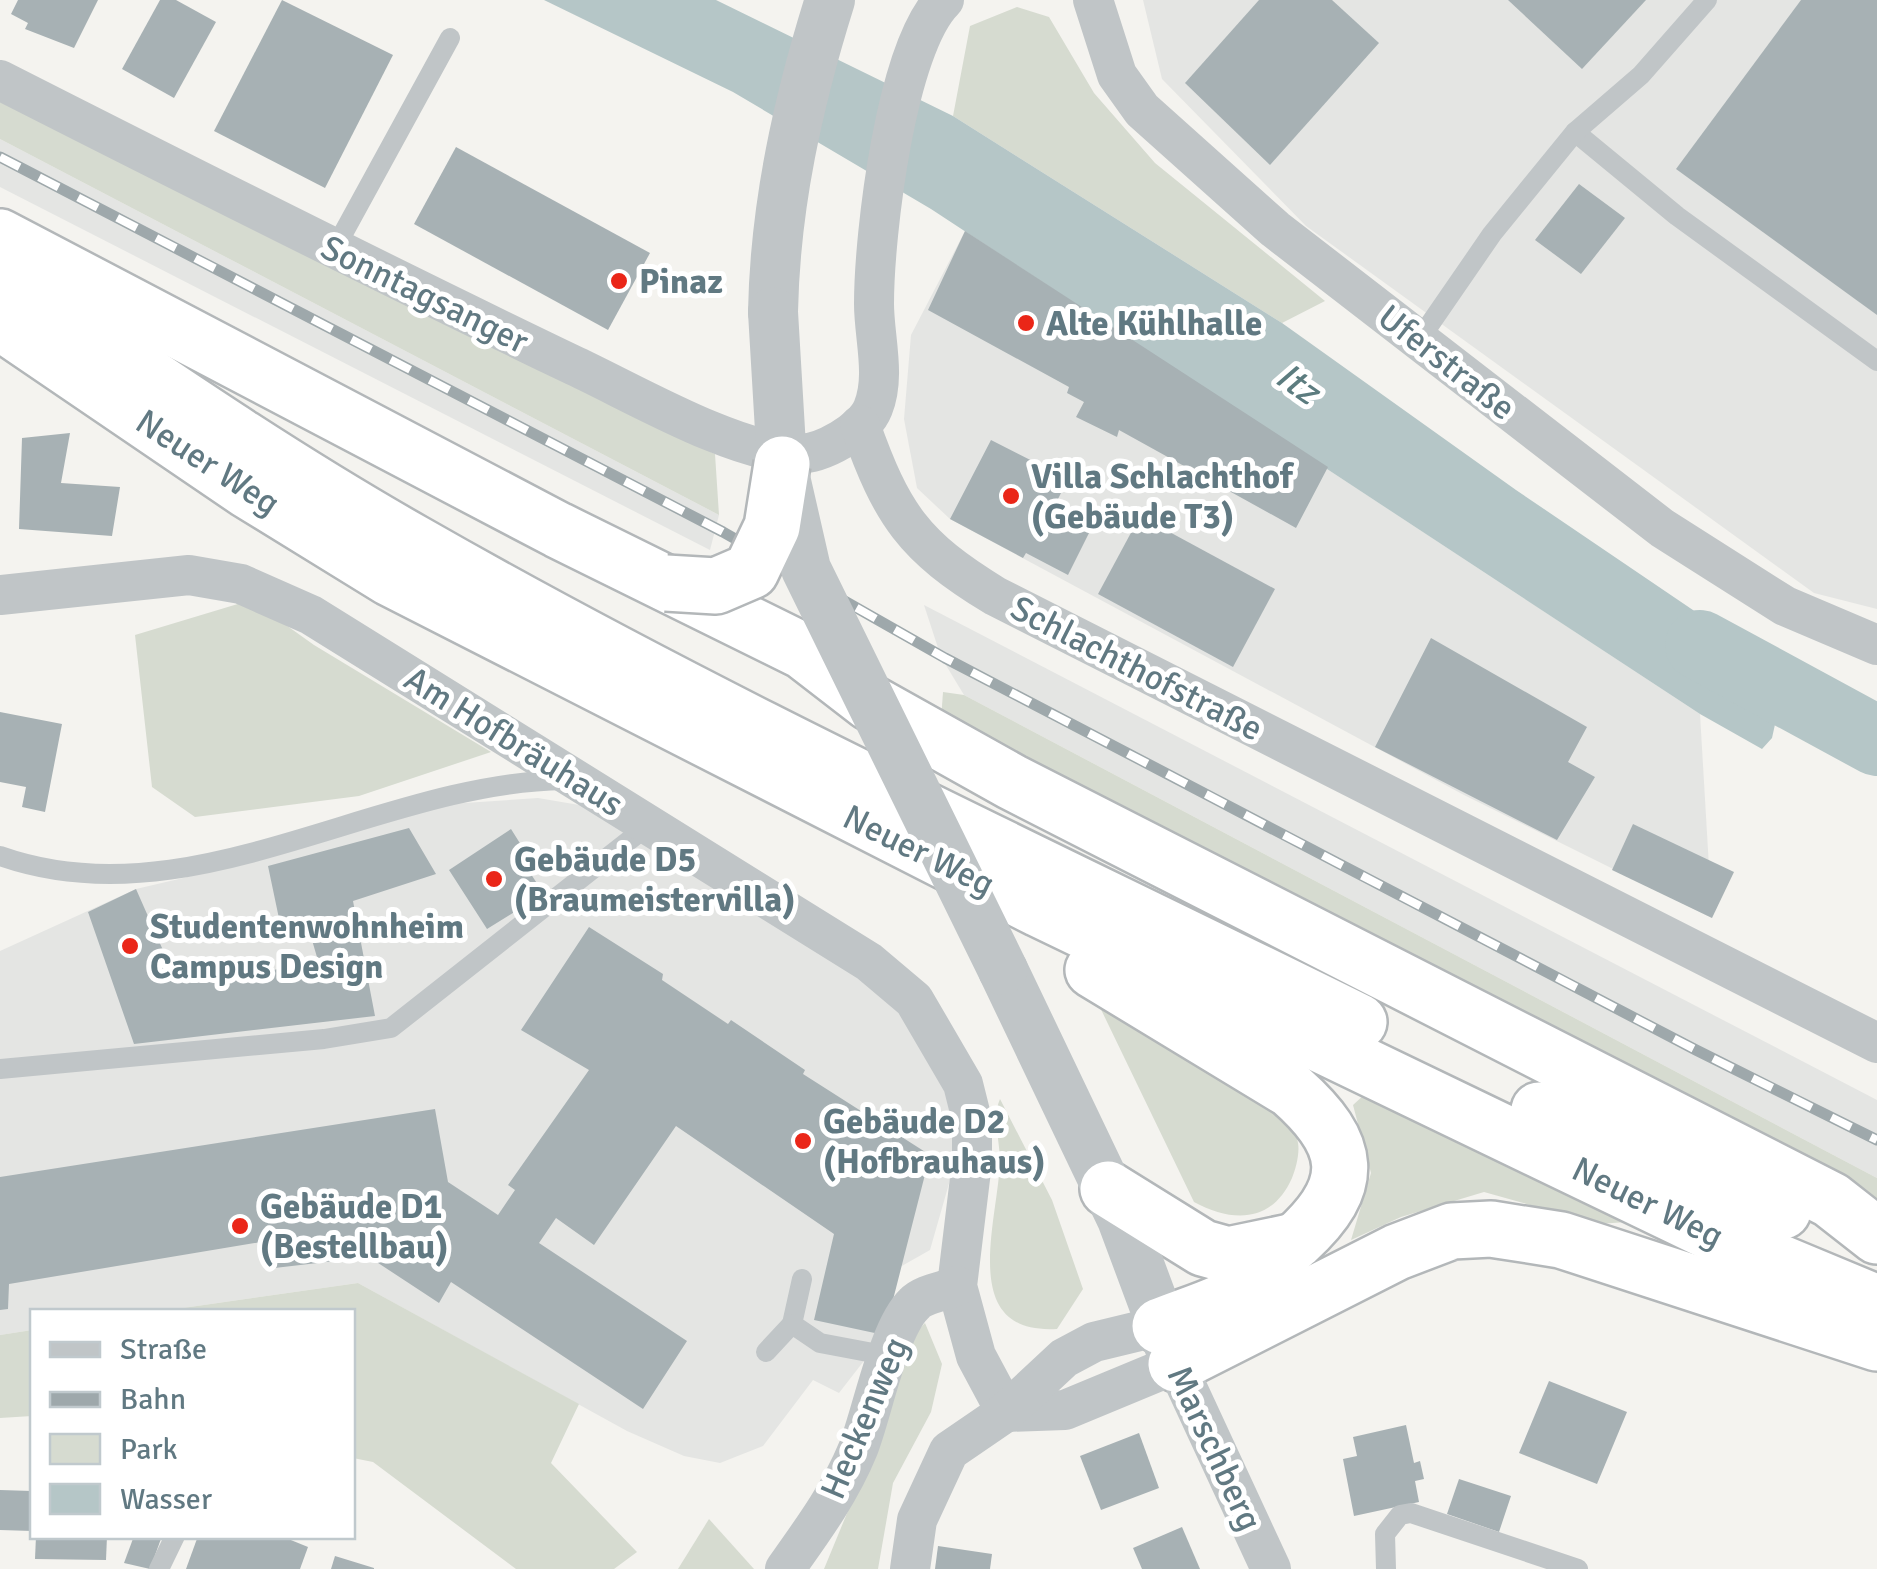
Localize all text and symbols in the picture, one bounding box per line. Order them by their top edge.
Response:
street label: Sonntagsanger [314,226,536,363]
place label: Pinaz [639,260,723,303]
marker: Pinaz [608,270,630,292]
street label: Uferstraße [1369,295,1524,429]
place label: Alte Kühlhalle [1046,302,1262,345]
marker: Alte Kühlhalle [1015,312,1037,334]
water label: Itz [1267,352,1331,416]
street label: Neuer Weg [128,400,288,525]
place label: Villa Schlachthof (Gebäude T3) [1031,455,1295,538]
marker: Villa Schlachthof (Gebäude T3) [1000,485,1022,507]
street label: Schlachthofstraße [1004,586,1270,750]
street label: Am Hofbräuhaus [397,657,631,826]
street label: Neuer Weg [836,795,1001,905]
place label: Gebäude D5 (Braumeistervilla) [514,838,795,921]
marker: Gebäude D5 (Braumeistervilla) [483,868,505,890]
place label: Studentenwohnheim Campus Design [150,905,464,988]
marker: Studentenwohnheim Campus Design [119,935,141,957]
place label: Gebäude D2 (Hofbrauhaus) [823,1100,1045,1183]
marker: Gebäude D2 (Hofbrauhaus) [792,1130,814,1152]
street label: Neuer Weg [1565,1147,1730,1257]
place label: Gebäude D1 (Bestellbau) [260,1185,448,1268]
marker: Gebäude D1 (Bestellbau) [229,1215,251,1237]
legend [30,1309,355,1539]
text: Straße [120,1331,207,1368]
street label: Heckenweg [811,1331,918,1505]
street label: Marschberg [1158,1359,1271,1537]
text: Bahn [120,1381,186,1418]
text: Park [120,1431,178,1468]
text: Wasser [120,1481,212,1518]

